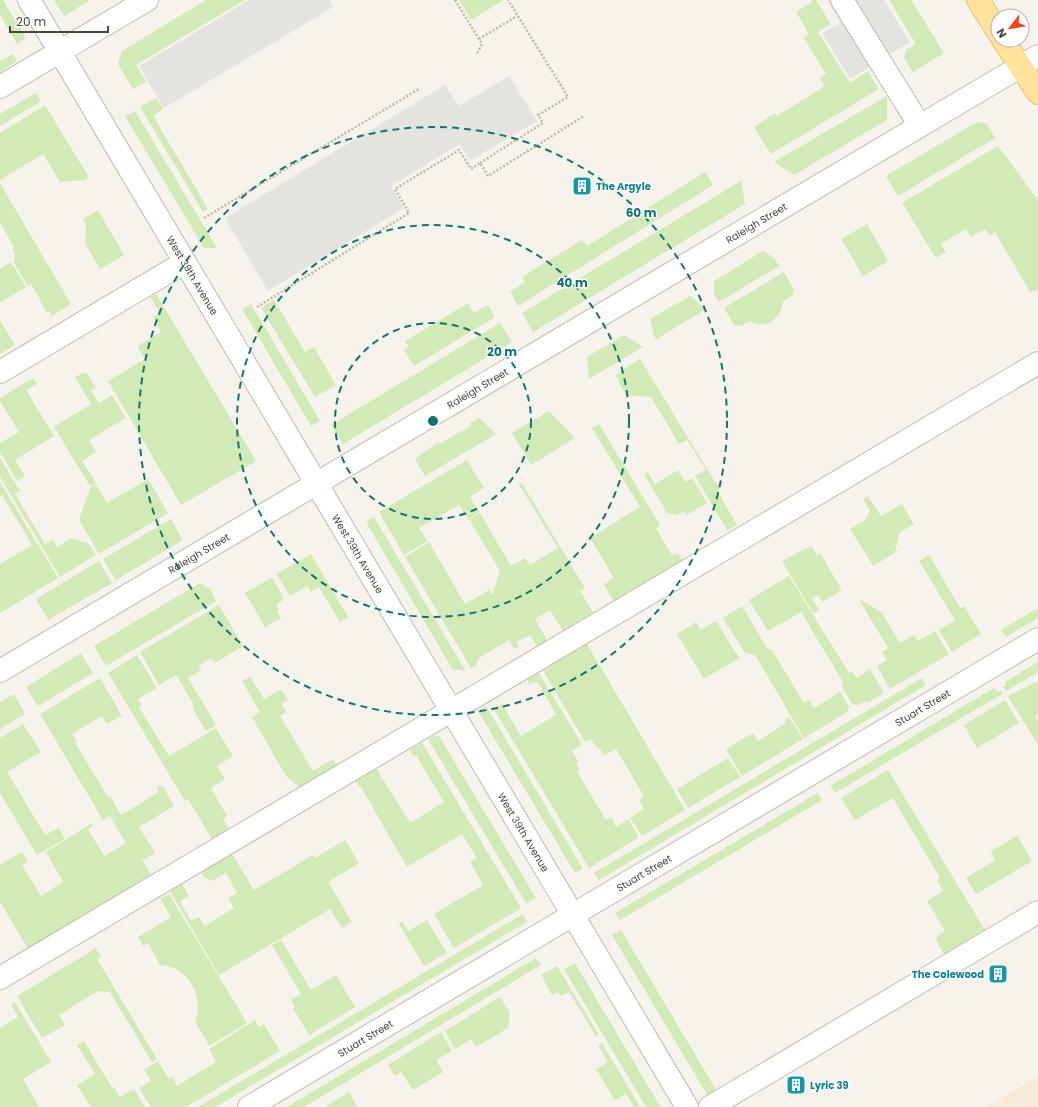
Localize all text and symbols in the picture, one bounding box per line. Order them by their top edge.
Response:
scale bar [10,8,108,34]
north arrow [990,8,1030,48]
text: 20 m [16,13,46,30]
text: N [992,25,1010,41]
building icon: The Argyle [571,175,593,197]
place label: The Argyle [596,179,651,194]
street label: Raleigh Street [723,199,790,247]
text: 60 m [626,204,657,221]
street label: West 39th Avenue [163,233,222,318]
text: 40 m [556,274,588,291]
text: 20 m [487,343,517,360]
street label: Raleigh Street [444,364,511,412]
centre of rings [426,414,440,428]
street label: West 39th Avenue [329,511,388,596]
street label: Raleigh Street [165,529,233,577]
street label: Stuart Street [892,685,953,730]
street label: West 39th Avenue [494,790,553,875]
street label: Stuart Street [613,850,675,895]
building icon: The Colewood [987,963,1009,985]
place label: The Colewood [912,967,984,982]
street label: Stuart Street [335,1016,396,1060]
building icon: Lyric 39 [785,1074,807,1096]
place label: Lyric 39 [810,1078,849,1093]

